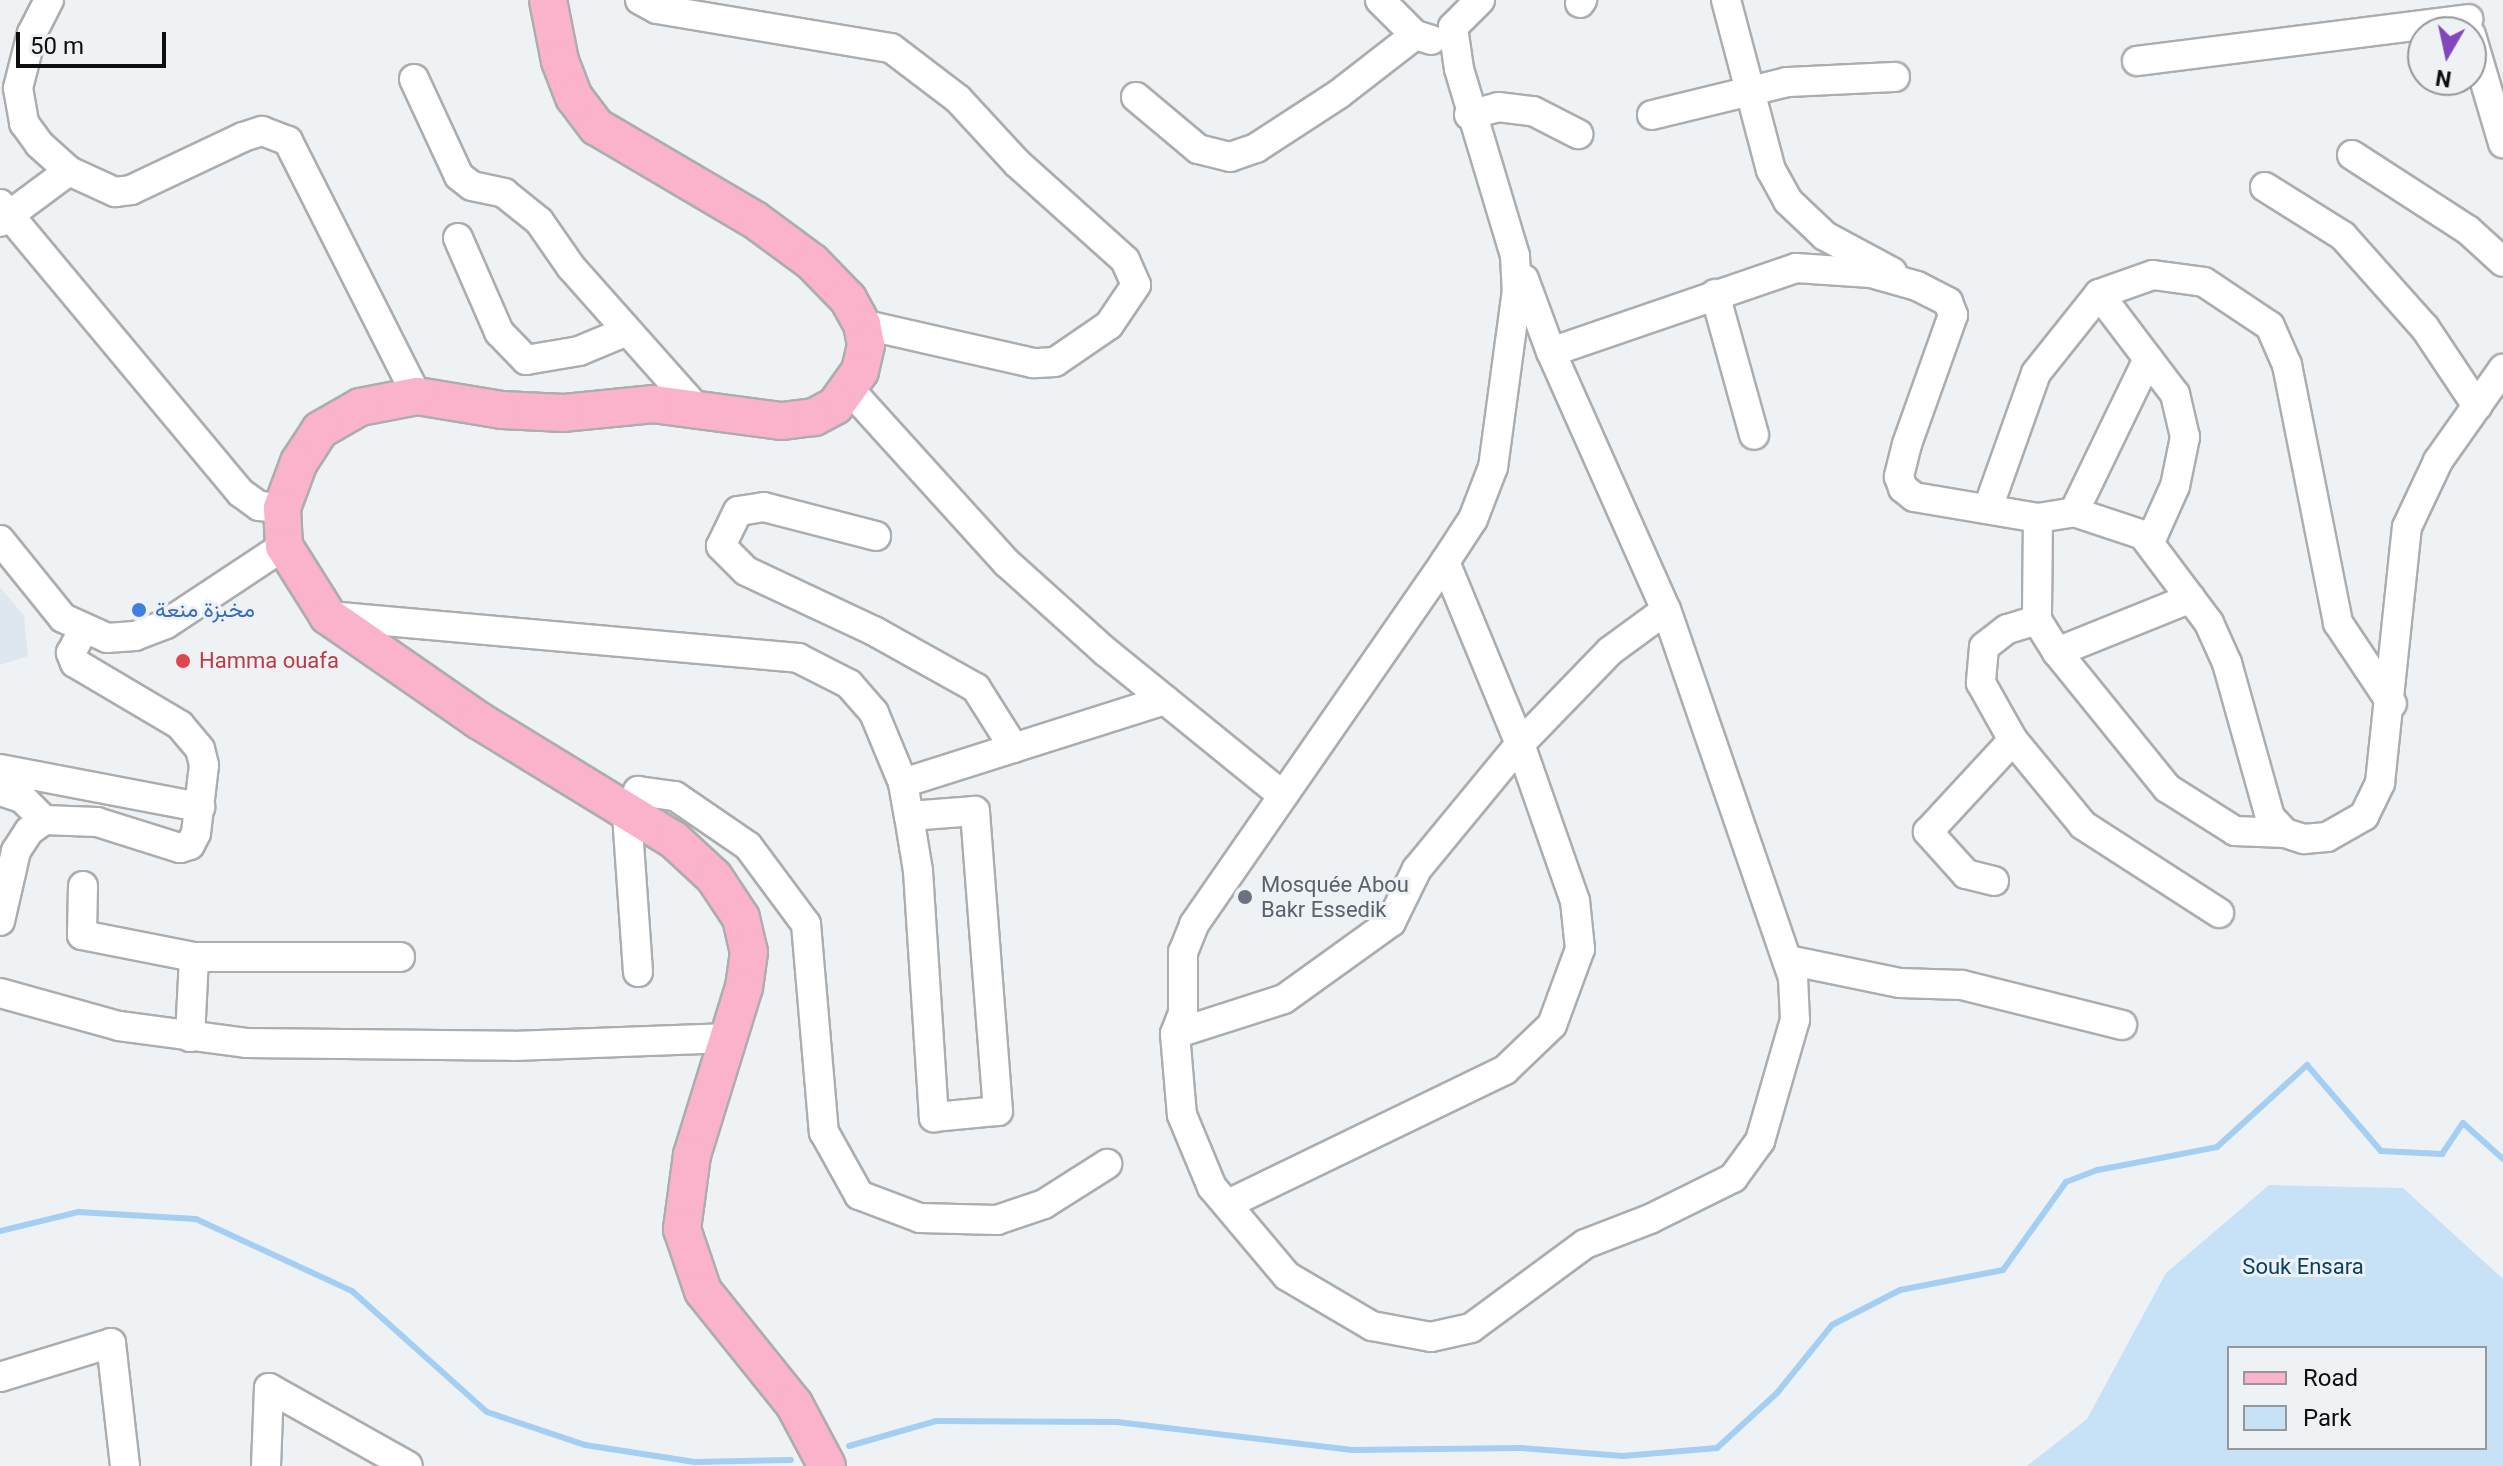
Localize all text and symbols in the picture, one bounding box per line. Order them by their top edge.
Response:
scale bar [20,16,170,66]
north arrow [2407,16,2487,96]
text: 50 m [30,32,84,60]
text: N [2434,65,2453,92]
place label: مخبزة منعة [155,597,255,623]
marker: مخبزة منعة [130,601,148,619]
place label: Hamma ouafa [199,648,339,674]
marker: Hamma ouafa [174,652,192,670]
place label: Mosquée Abou Bakr Essedik [1261,871,1409,922]
marker: Mosquée Abou Bakr Essedik [1236,888,1254,906]
park label: Souk Ensara [2242,1254,2364,1280]
legend [2227,1346,2487,1450]
text: Road [2303,1364,2358,1392]
text: Park [2303,1404,2351,1432]

